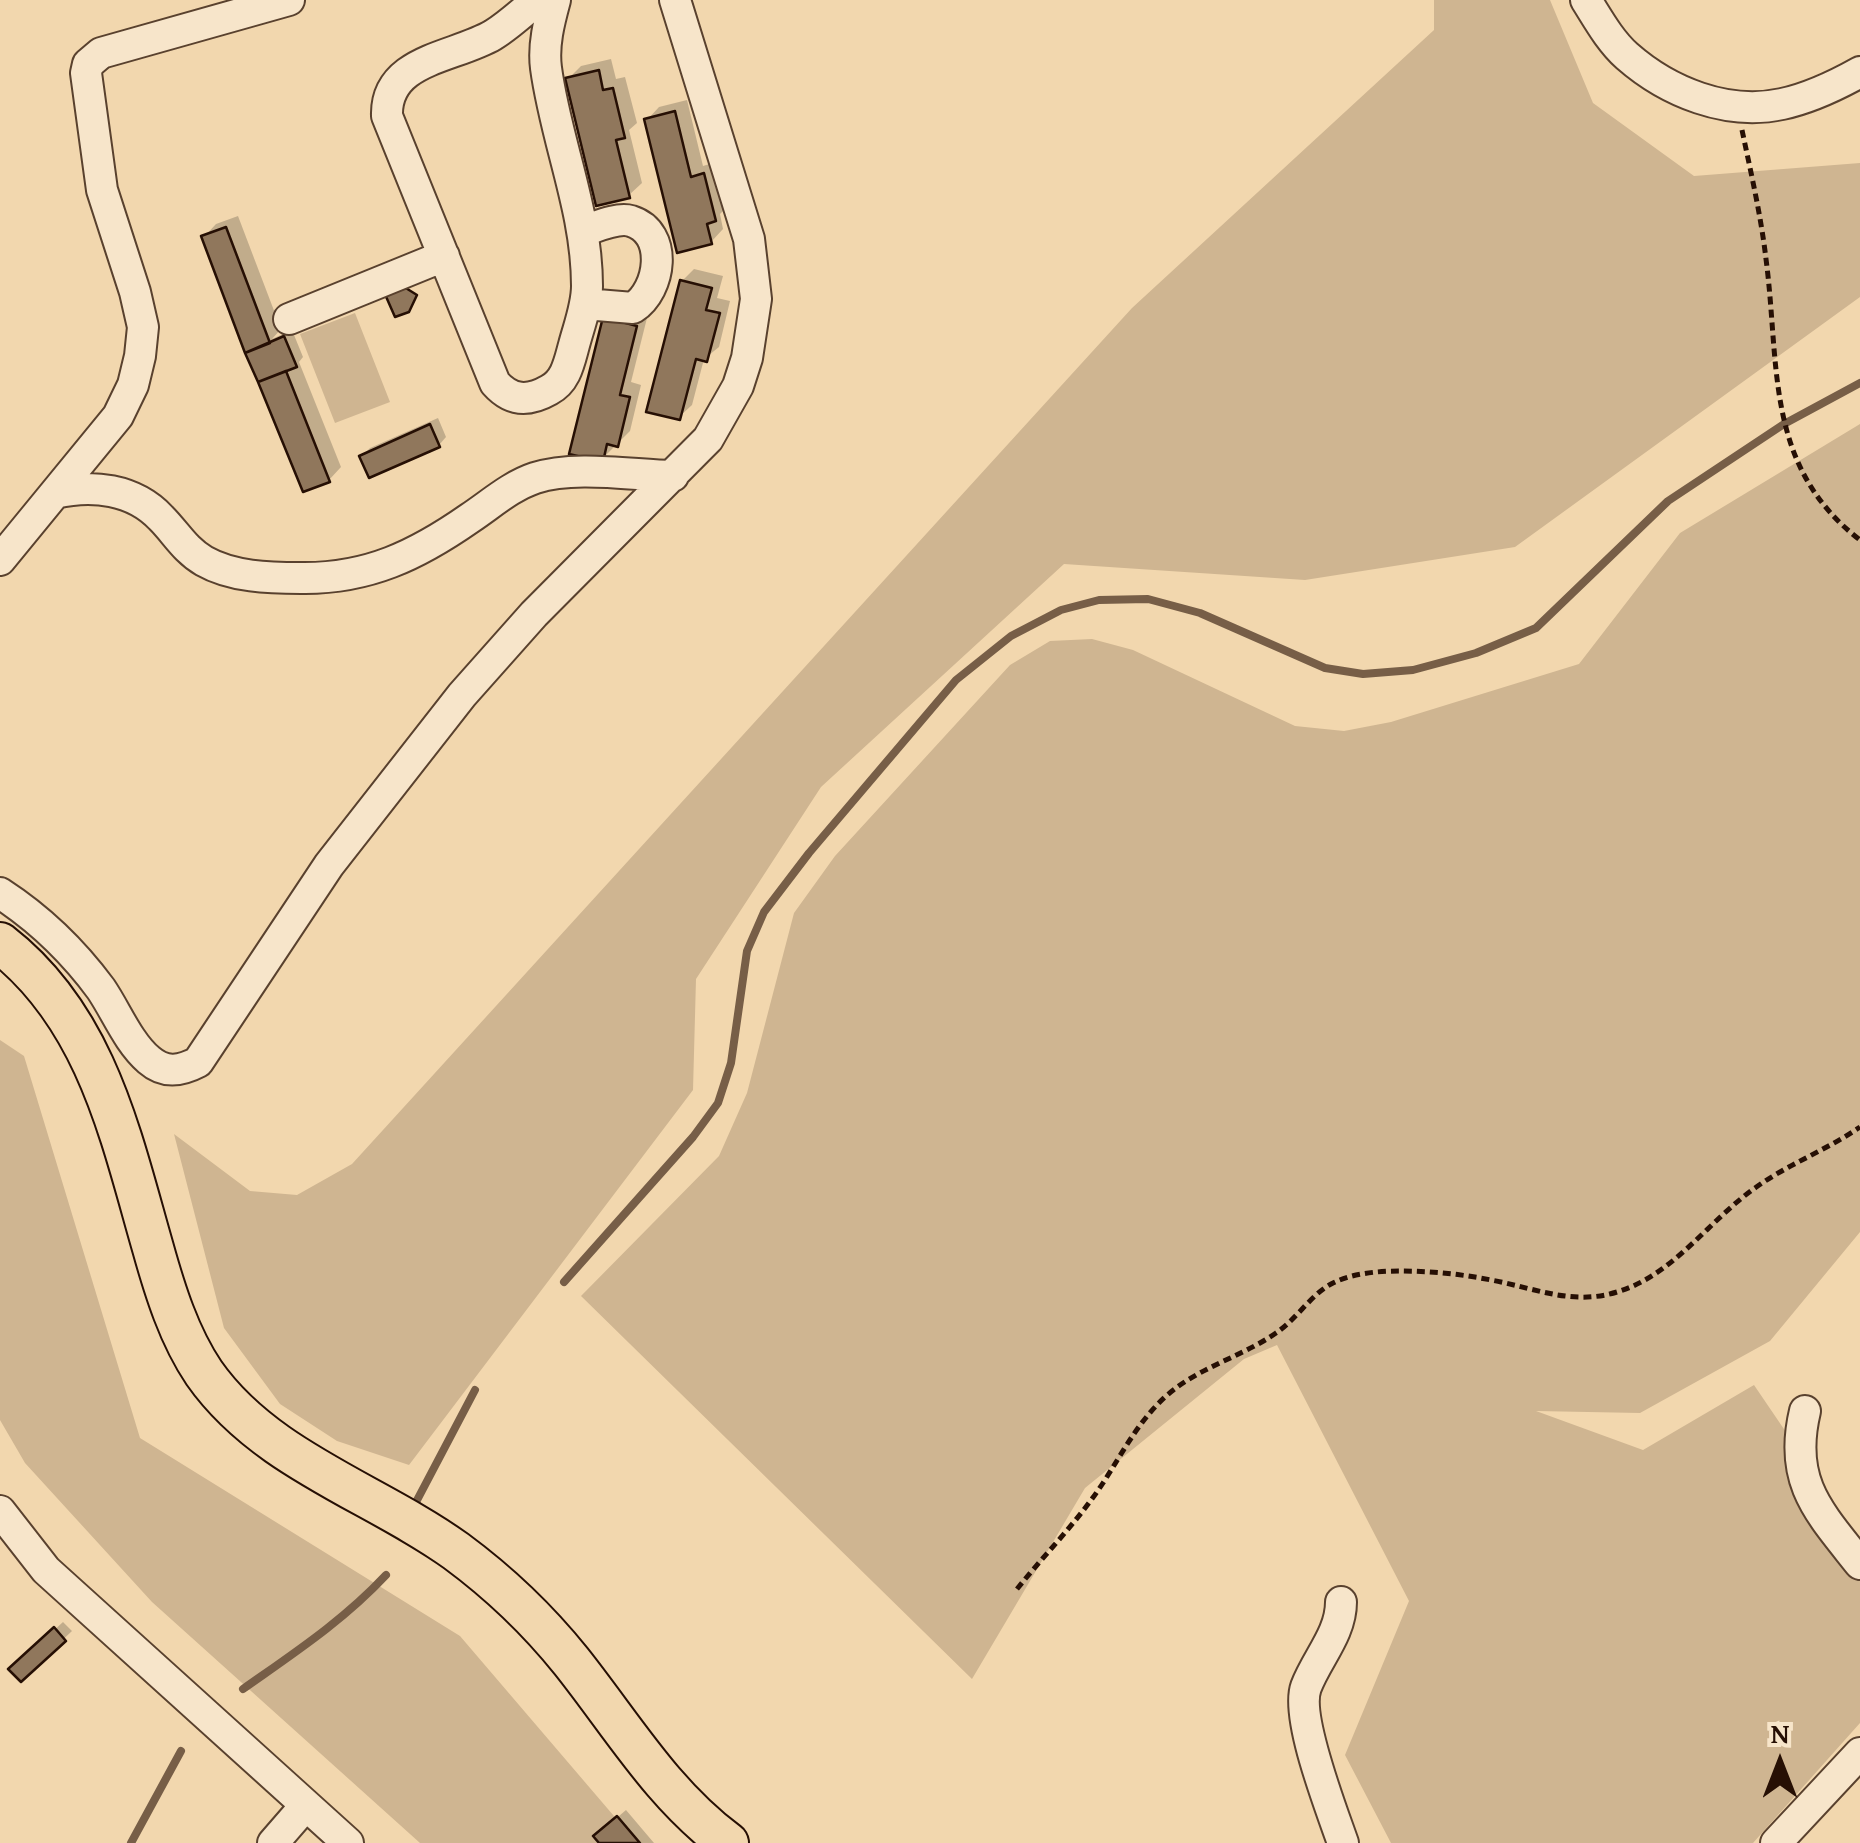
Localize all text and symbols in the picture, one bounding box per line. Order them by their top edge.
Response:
text: N [1771,1712,1789,1753]
north arrow [1730,1713,1830,1813]

